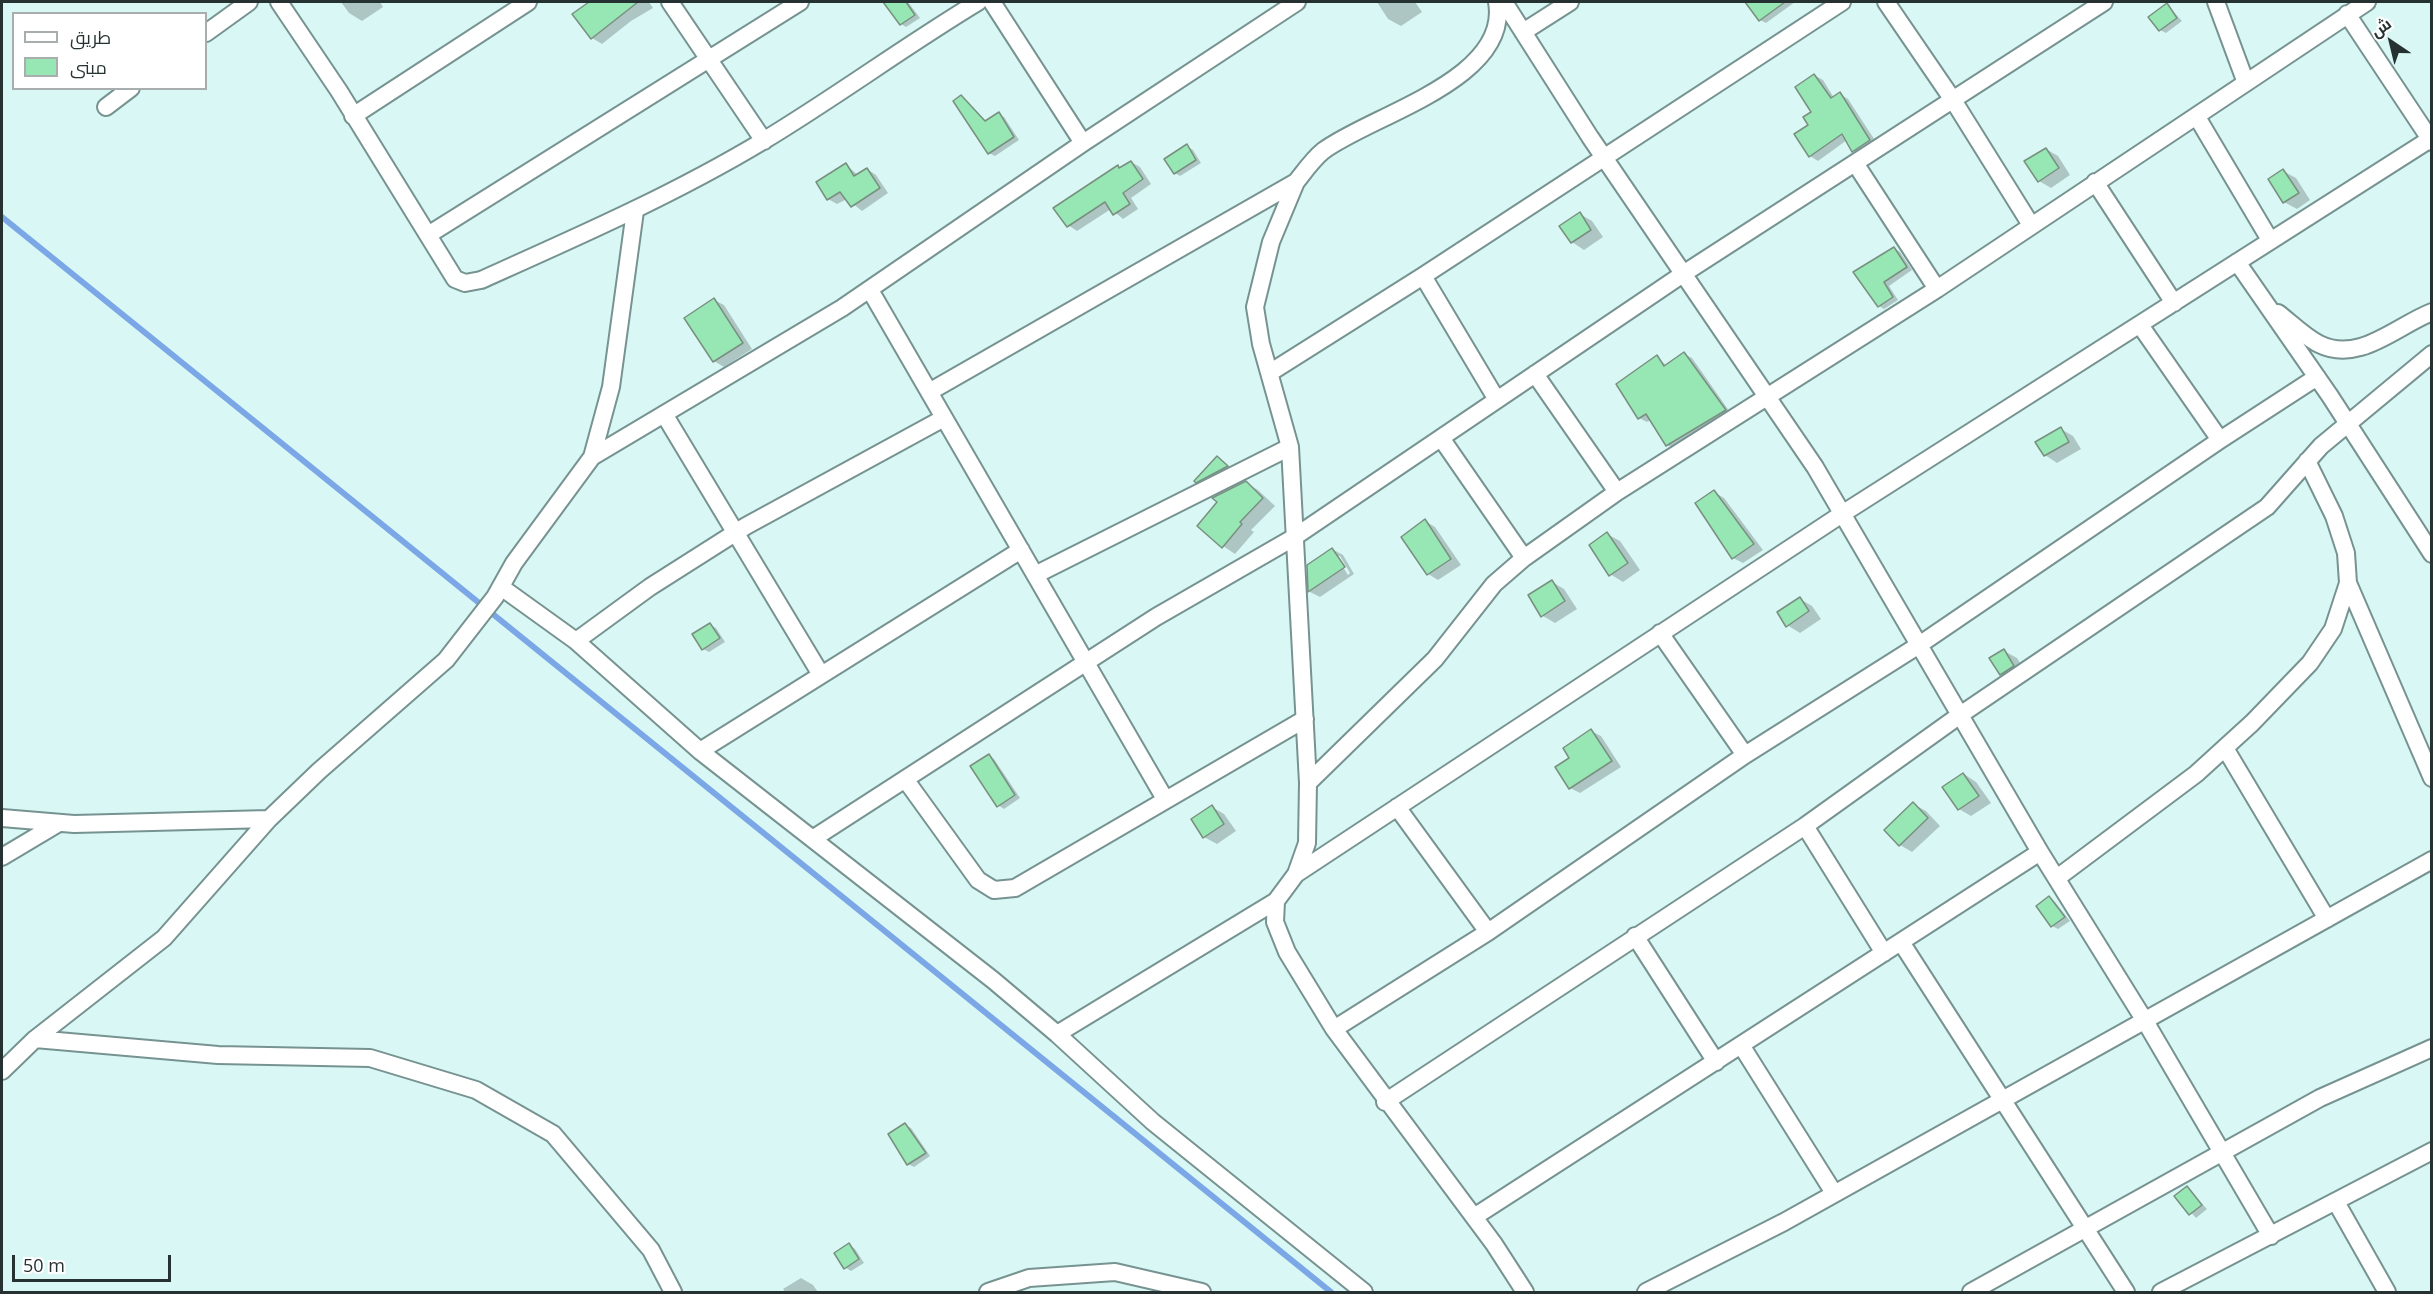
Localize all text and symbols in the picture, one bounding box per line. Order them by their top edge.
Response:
legend [12,12,207,90]
north arrow [2361,12,2421,72]
text: ش [2366,12,2395,42]
text: طريق [70,25,111,49]
text: مبنى [70,55,107,79]
scale bar [15,1243,174,1281]
text: 50 m [23,1253,65,1277]

